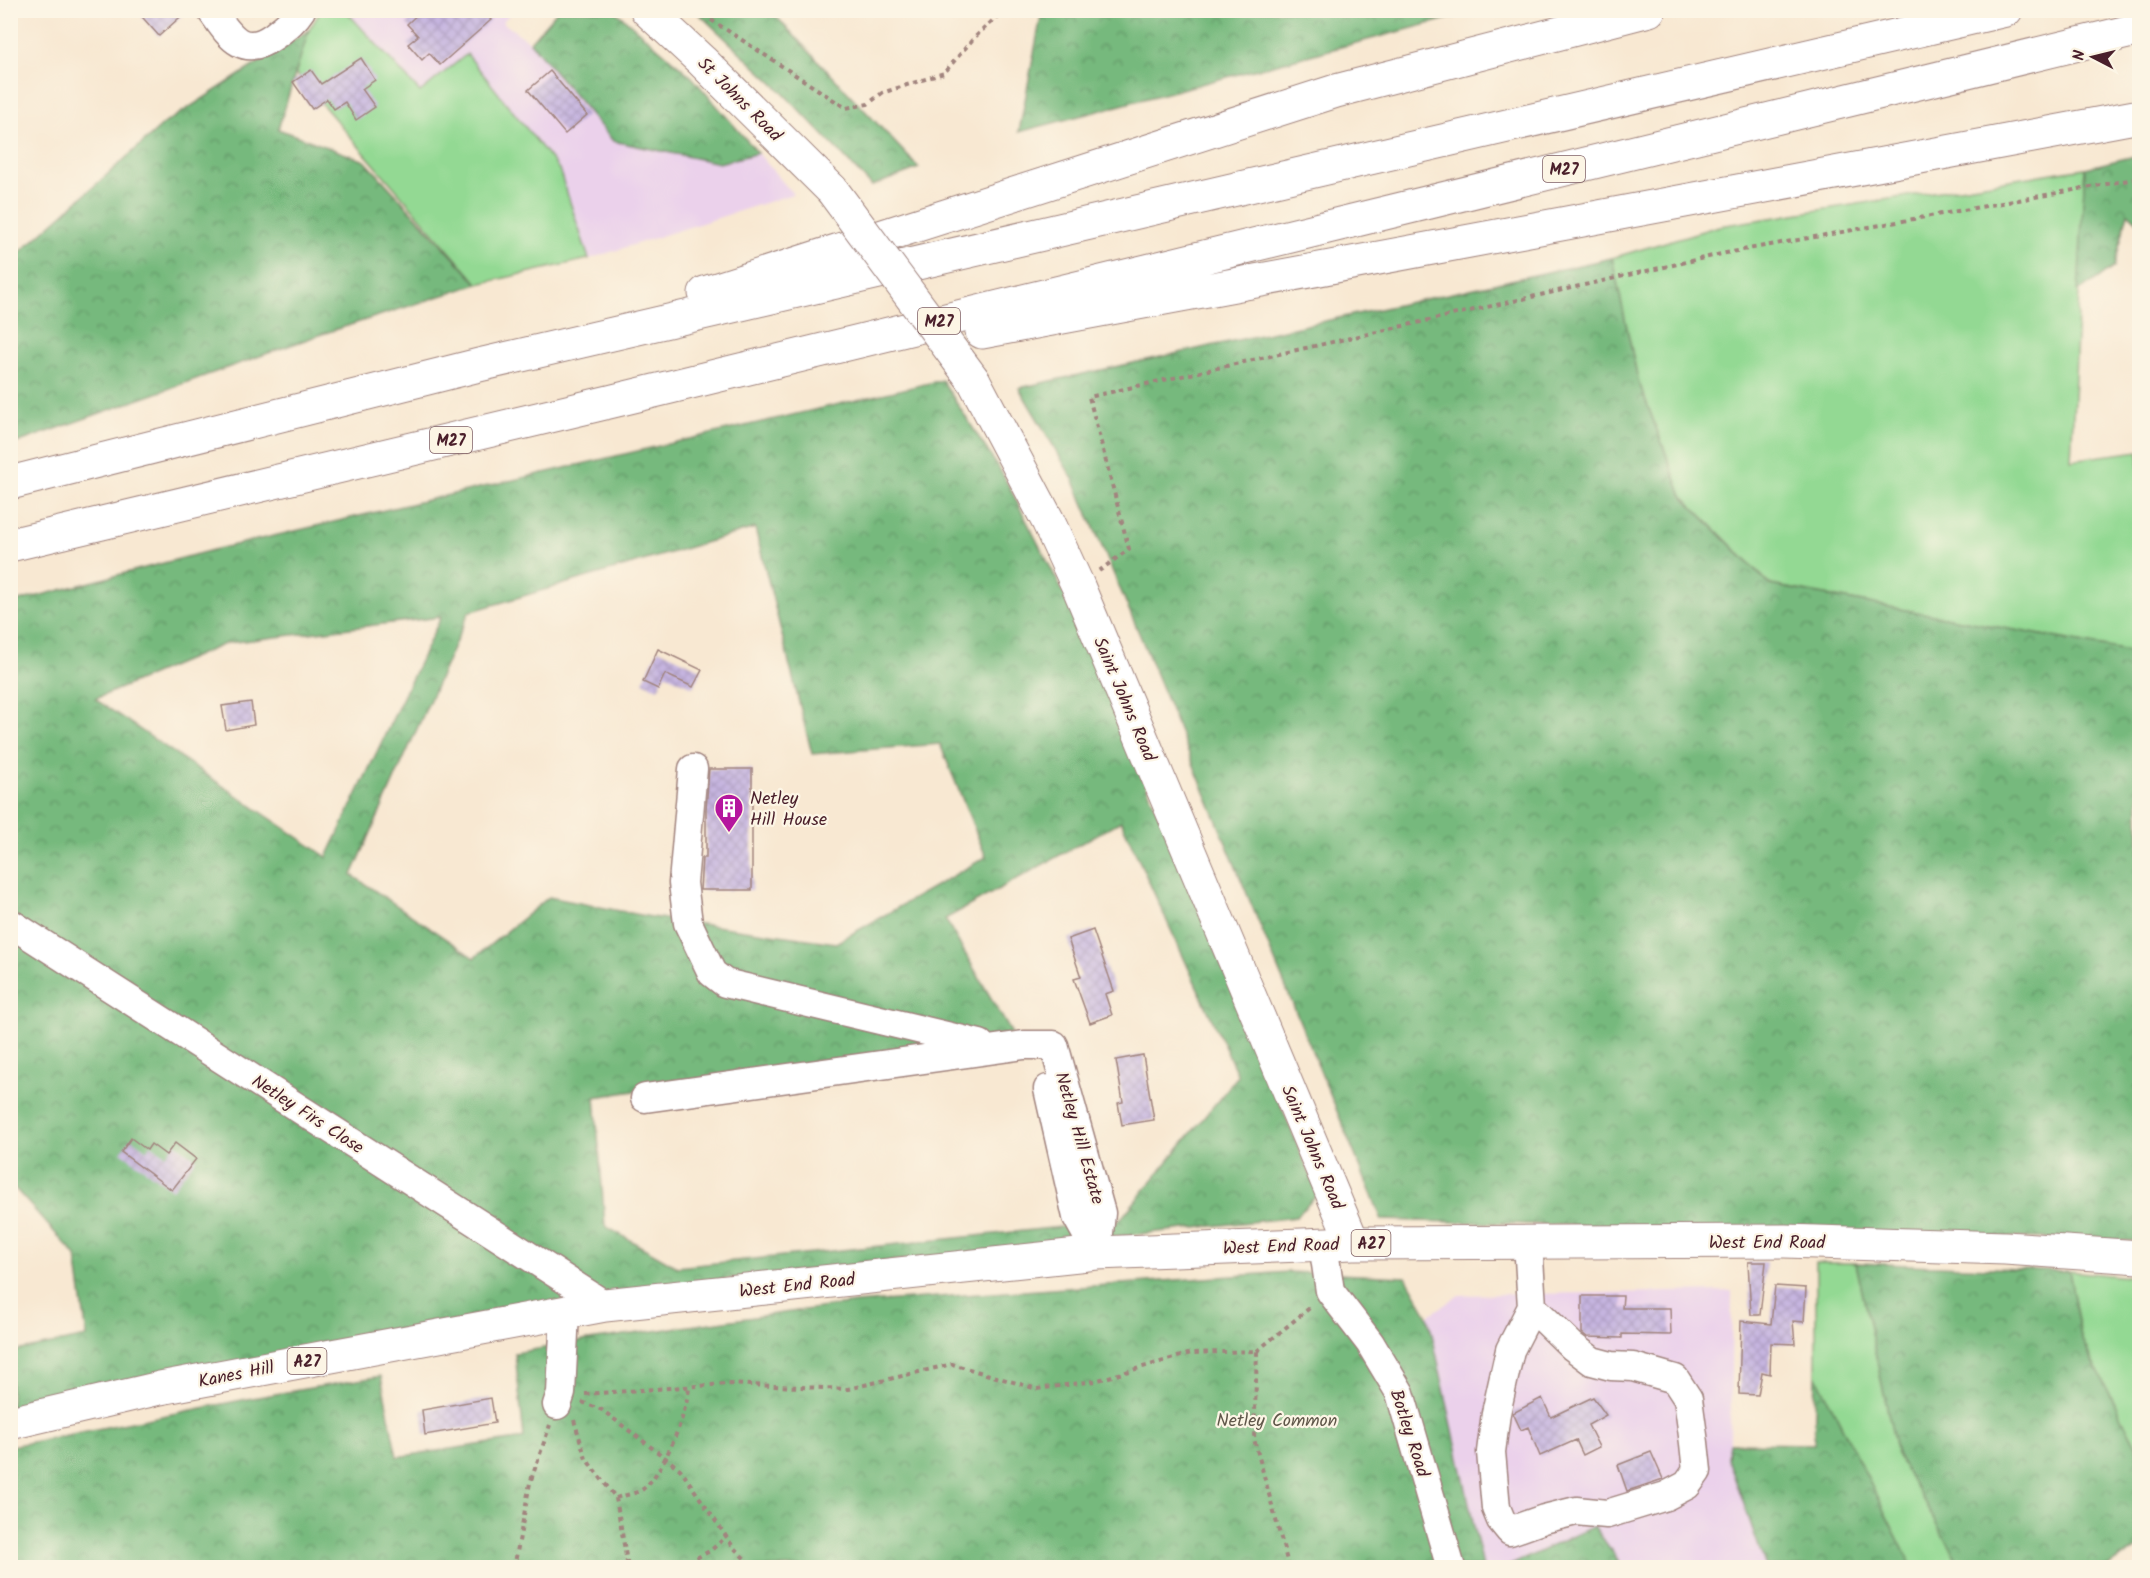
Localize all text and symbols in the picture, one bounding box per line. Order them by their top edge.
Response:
north arrow [2063,27,2123,87]
text: N [2067,49,2093,62]
street label: St Johns Road [690,51,789,150]
road number: M27 [1543,156,1585,182]
road number: M27 [918,308,960,334]
road number: M27 [430,427,472,453]
street label: Saint Johns Road [1084,633,1163,767]
place label: Netley Hill House [750,785,827,835]
building icon: Netley Hill House [713,792,745,834]
street label: Netley Firs Close [245,1068,369,1163]
street label: Netley Hill Estate [1046,1069,1111,1208]
street label: Saint Johns Road [1272,1081,1351,1215]
street label: West End Road [1709,1229,1826,1258]
road number: A27 [1352,1230,1390,1256]
street label: West End Road [1222,1231,1341,1264]
street label: West End Road [738,1266,858,1307]
road number: A27 [288,1348,326,1374]
street label: Kanes Hill [196,1354,277,1397]
street label: Botley Road [1381,1386,1437,1482]
park label: Netley Common [1217,1407,1337,1436]

